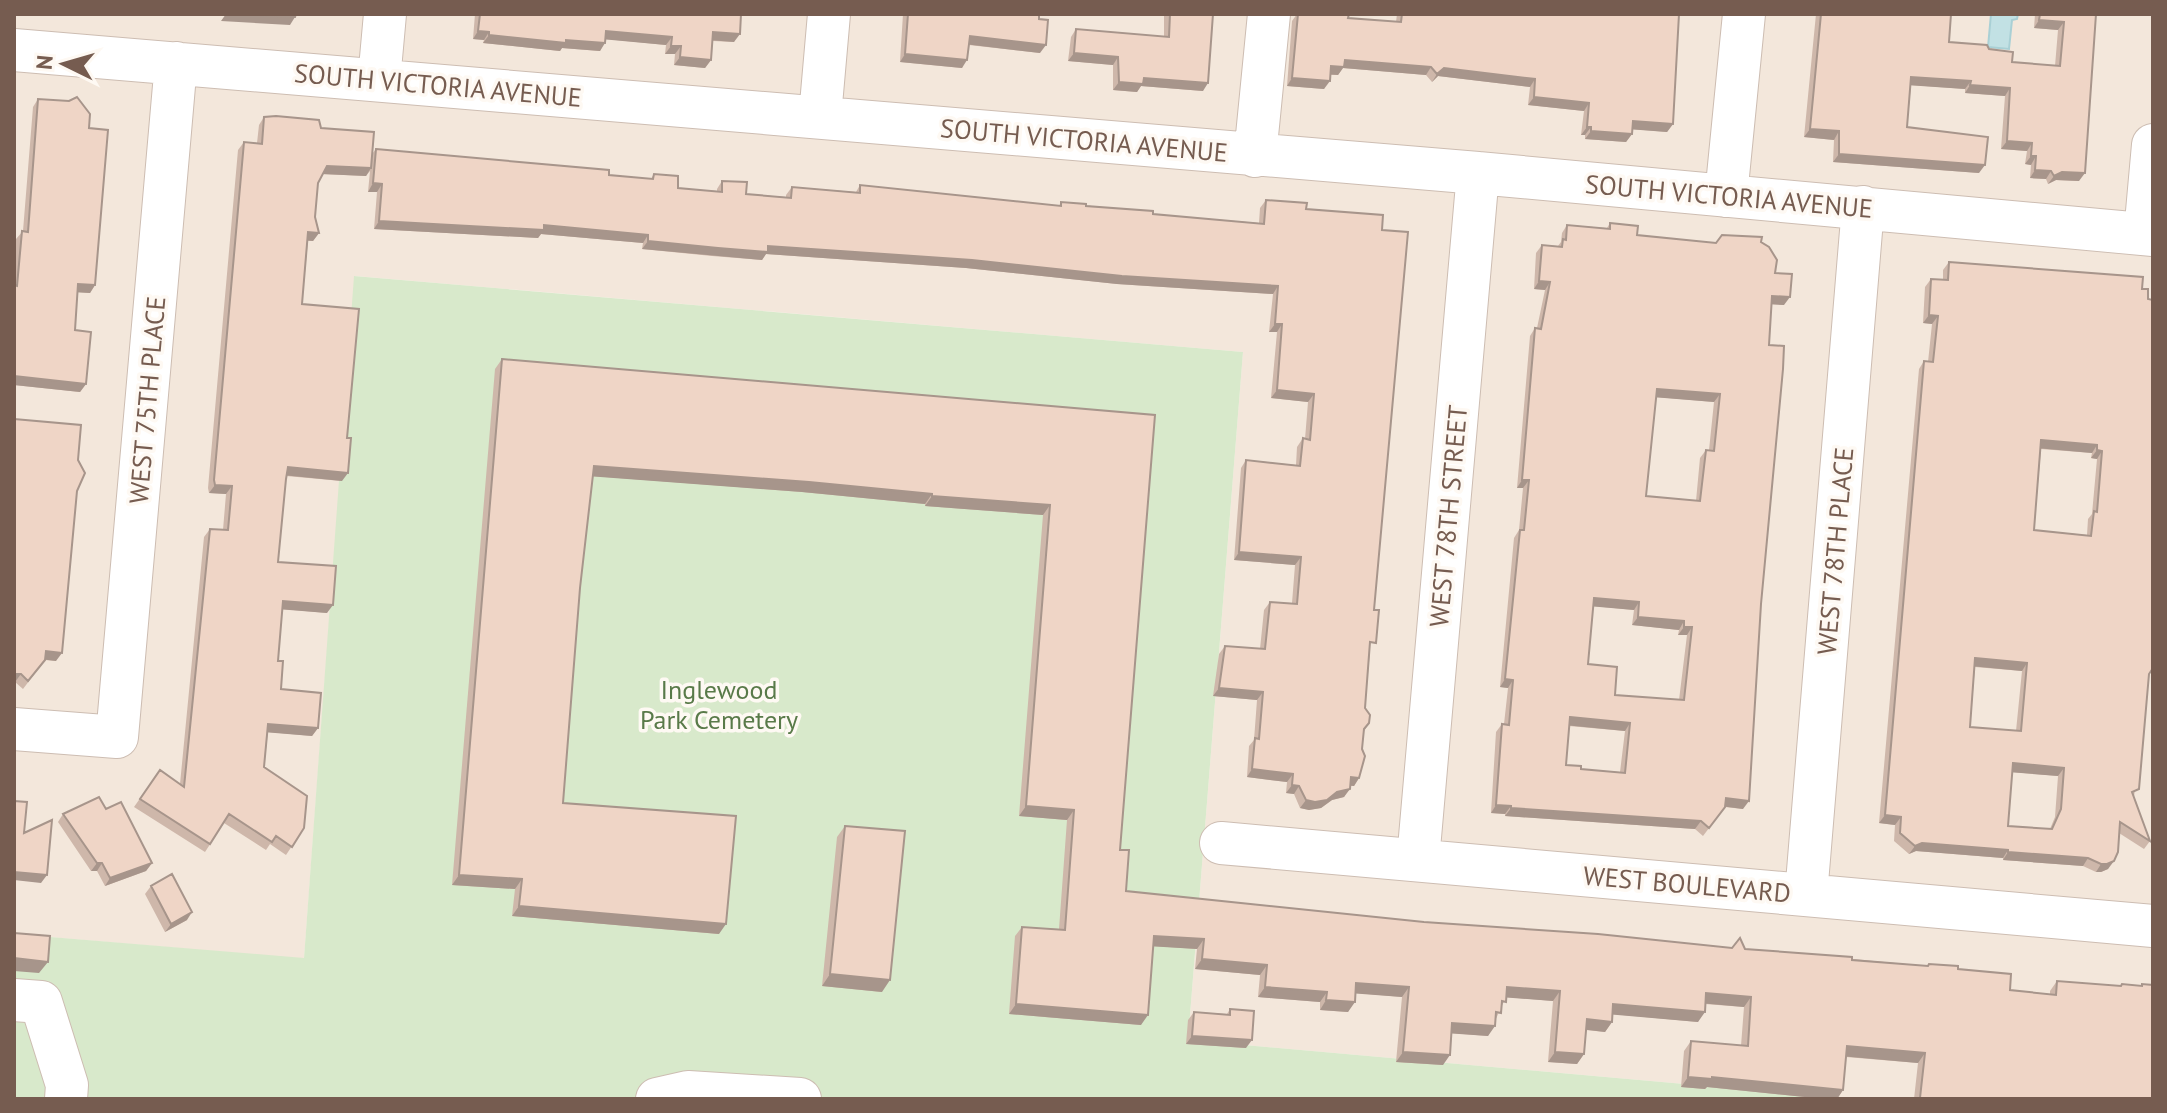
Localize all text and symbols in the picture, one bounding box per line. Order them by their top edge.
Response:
north arrow [24,24,104,104]
text: N [29,54,59,71]
street label: SOUTH VICTORIA AVENUE [293,56,583,114]
street label: SOUTH VICTORIA AVENUE [939,111,1229,169]
street label: SOUTH VICTORIA AVENUE [1584,167,1874,225]
street label: WEST 75TH PLACE [121,295,173,505]
street label: WEST 78TH STREET [1422,404,1474,628]
street label: WEST 78TH PLACE [1809,446,1861,656]
park label: Inglewood Park Cemetery [640,673,798,736]
street label: WEST BOULEVARD [1582,858,1792,910]

